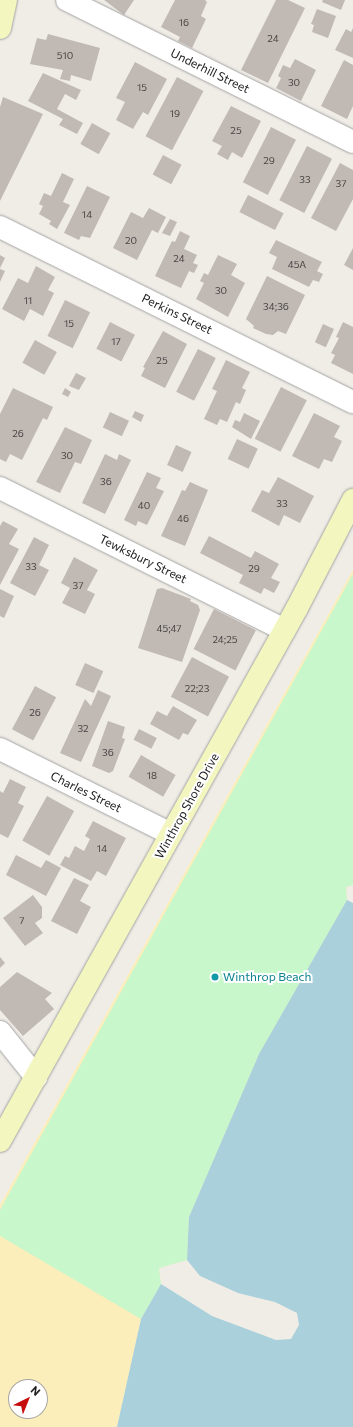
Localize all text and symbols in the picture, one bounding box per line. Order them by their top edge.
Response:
house number: 16 [179,17,189,29]
house number: 24 [267,33,279,45]
street label: Underhill Street [168,46,252,96]
house number: 510 [57,50,73,62]
house number: 30 [288,77,300,89]
house number: 15 [137,82,147,94]
house number: 19 [170,108,180,120]
house number: 25 [230,125,242,137]
house number: 29 [263,155,275,167]
house number: 33 [299,174,311,186]
house number: 37 [336,178,346,190]
house number: 14 [82,209,92,221]
house number: 20 [125,235,137,247]
house number: 24 [173,253,185,265]
house number: 45A [288,259,306,271]
house number: 30 [215,285,227,297]
street label: Perkins Street [139,291,215,337]
house number: 11 [24,295,32,307]
house number: 34;36 [263,301,289,313]
house number: 15 [64,318,74,330]
house number: 17 [111,336,121,348]
house number: 25 [156,355,168,367]
house number: 26 [12,428,24,440]
house number: 30 [61,450,73,462]
house number: 36 [100,476,112,488]
house number: 33 [276,498,288,510]
house number: 40 [138,500,150,512]
house number: 46 [177,513,189,525]
street label: Tewksbury Street [97,532,189,586]
house number: 33 [25,561,37,573]
house number: 29 [248,563,260,575]
house number: 37 [73,580,83,592]
house number: 45;47 [156,623,182,635]
house number: 24;25 [212,634,238,646]
house number: 22;23 [185,683,209,695]
house number: 26 [29,707,41,719]
house number: 32 [77,723,89,735]
house number: 36 [102,747,114,759]
street label: Winthrop Shore Drive [152,751,222,861]
street label: Charles Street [48,769,124,815]
house number: 18 [147,770,157,782]
house number: 14 [97,843,107,855]
house number: 7 [19,915,25,927]
place label: Winthrop Beach [223,970,311,984]
marker: Winthrop Beach [210,972,220,982]
north arrow [8,1379,48,1419]
text: N [28,1383,43,1398]

